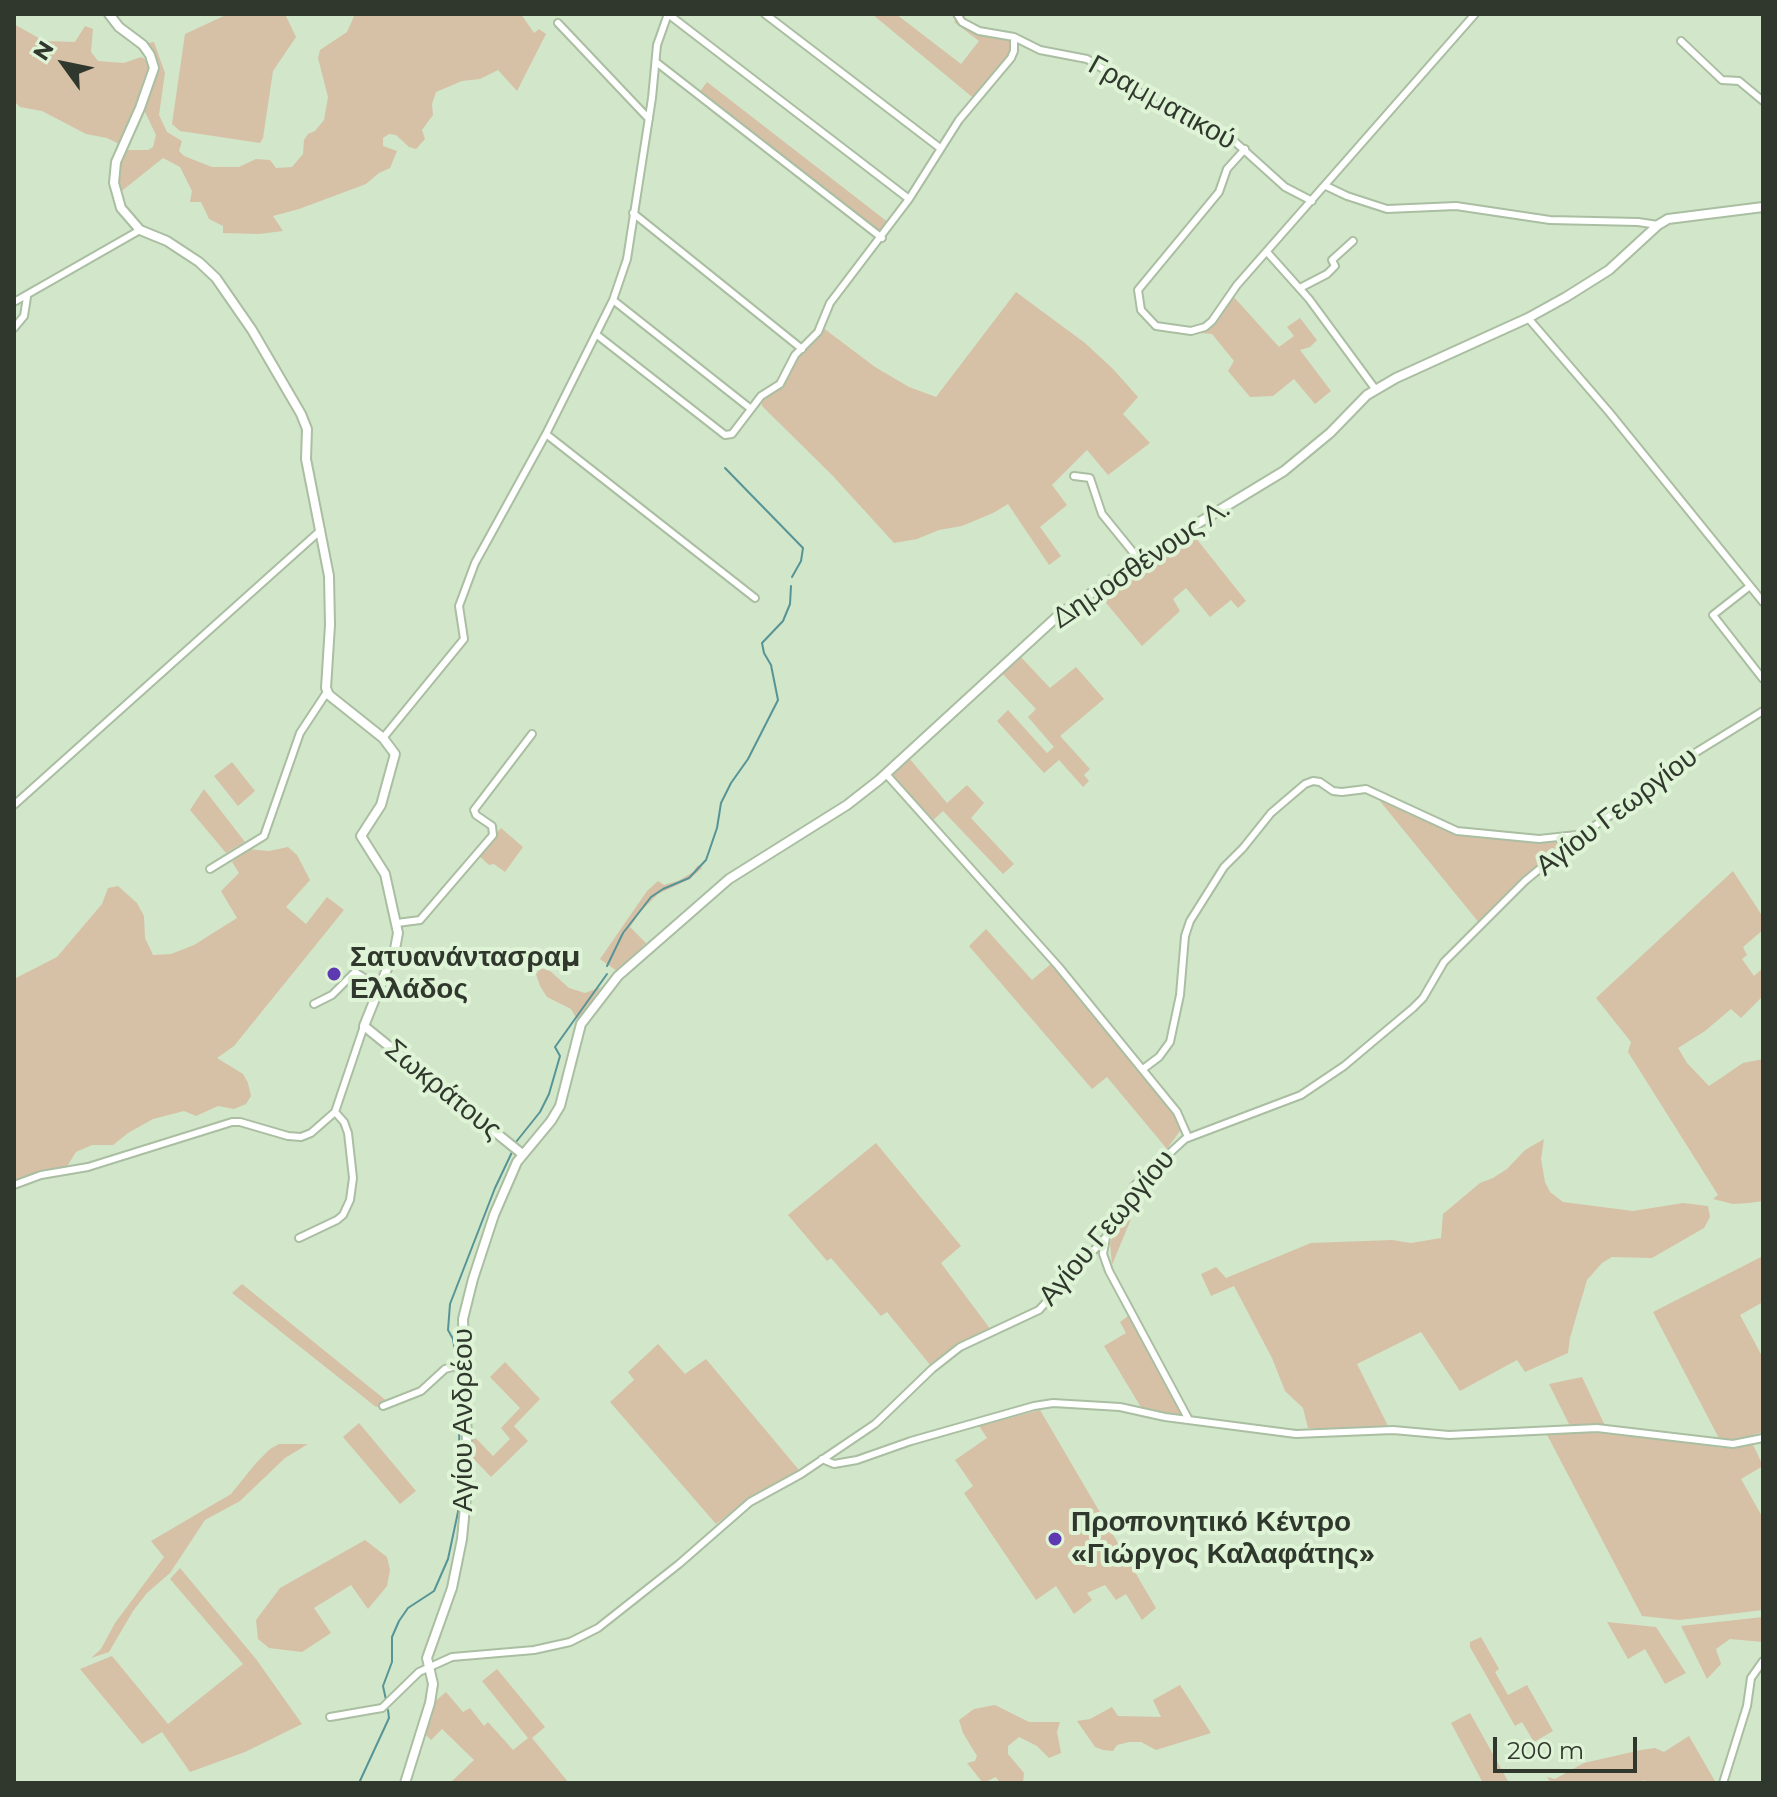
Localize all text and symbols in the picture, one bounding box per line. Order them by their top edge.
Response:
north arrow [24,24,104,104]
text: N [27,36,60,65]
street label: Γραμματικού [1082,49,1242,157]
street label: Δημοσθένους Λ. [1046,492,1236,636]
street label: Αγίου Γεωργίου [1530,740,1704,884]
place label: Σατυανάντασραμ Ελλάδος [350,941,580,1007]
marker: Σατυανάντασραμ Ελλάδος [325,965,343,983]
street label: Σωκράτους [378,1033,508,1147]
street label: Αγίου Γεωργίου [1032,1143,1182,1313]
street label: Αγίου Ανδρέου [447,1328,481,1512]
place label: Προπονητικό Κέντρο «Γιώργος Καλαφάτης» [1071,1506,1375,1572]
marker: Προπονητικό Κέντρο «Γιώργος Καλαφάτης» [1046,1530,1064,1548]
scale bar [1497,1721,1641,1771]
text: 200 m [1507,1736,1584,1765]

